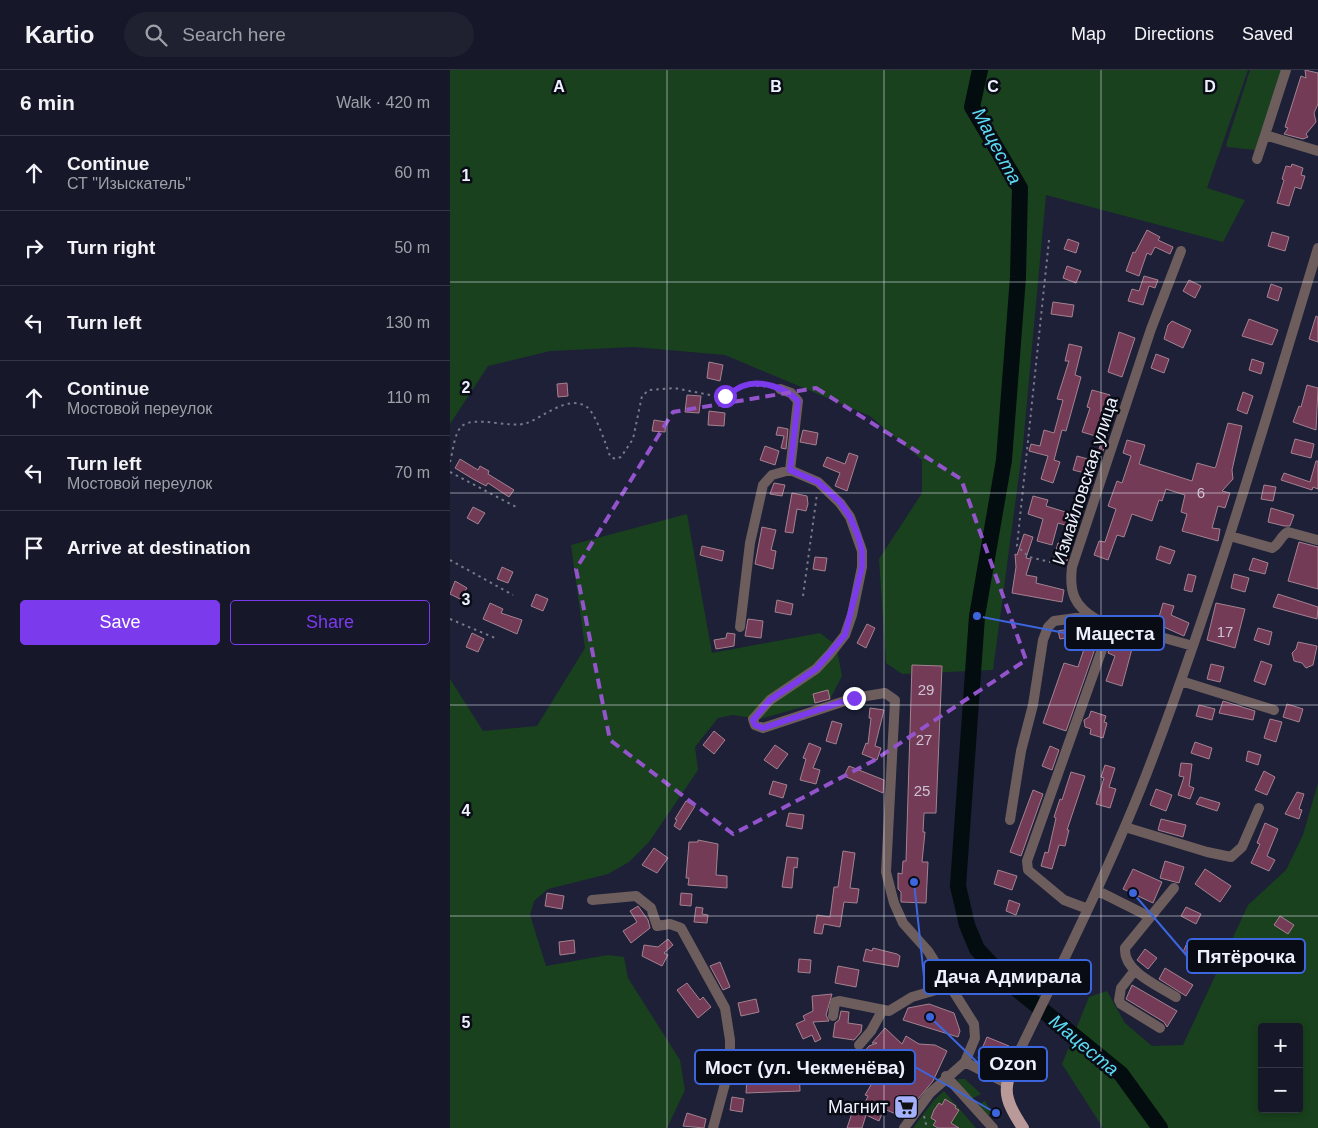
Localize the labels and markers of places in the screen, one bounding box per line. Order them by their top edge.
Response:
callout: Мацеста [1065,616,1164,650]
callout: Пятёрочка [1187,939,1305,973]
callout: Дача Адмирала [924,960,1091,994]
callout: Ozon [979,1047,1047,1081]
callout: Мост (ул. Чекменёва) [695,1050,915,1084]
supermarket icon: Магнит [893,1094,919,1120]
place label: Магнит [828,1097,888,1117]

